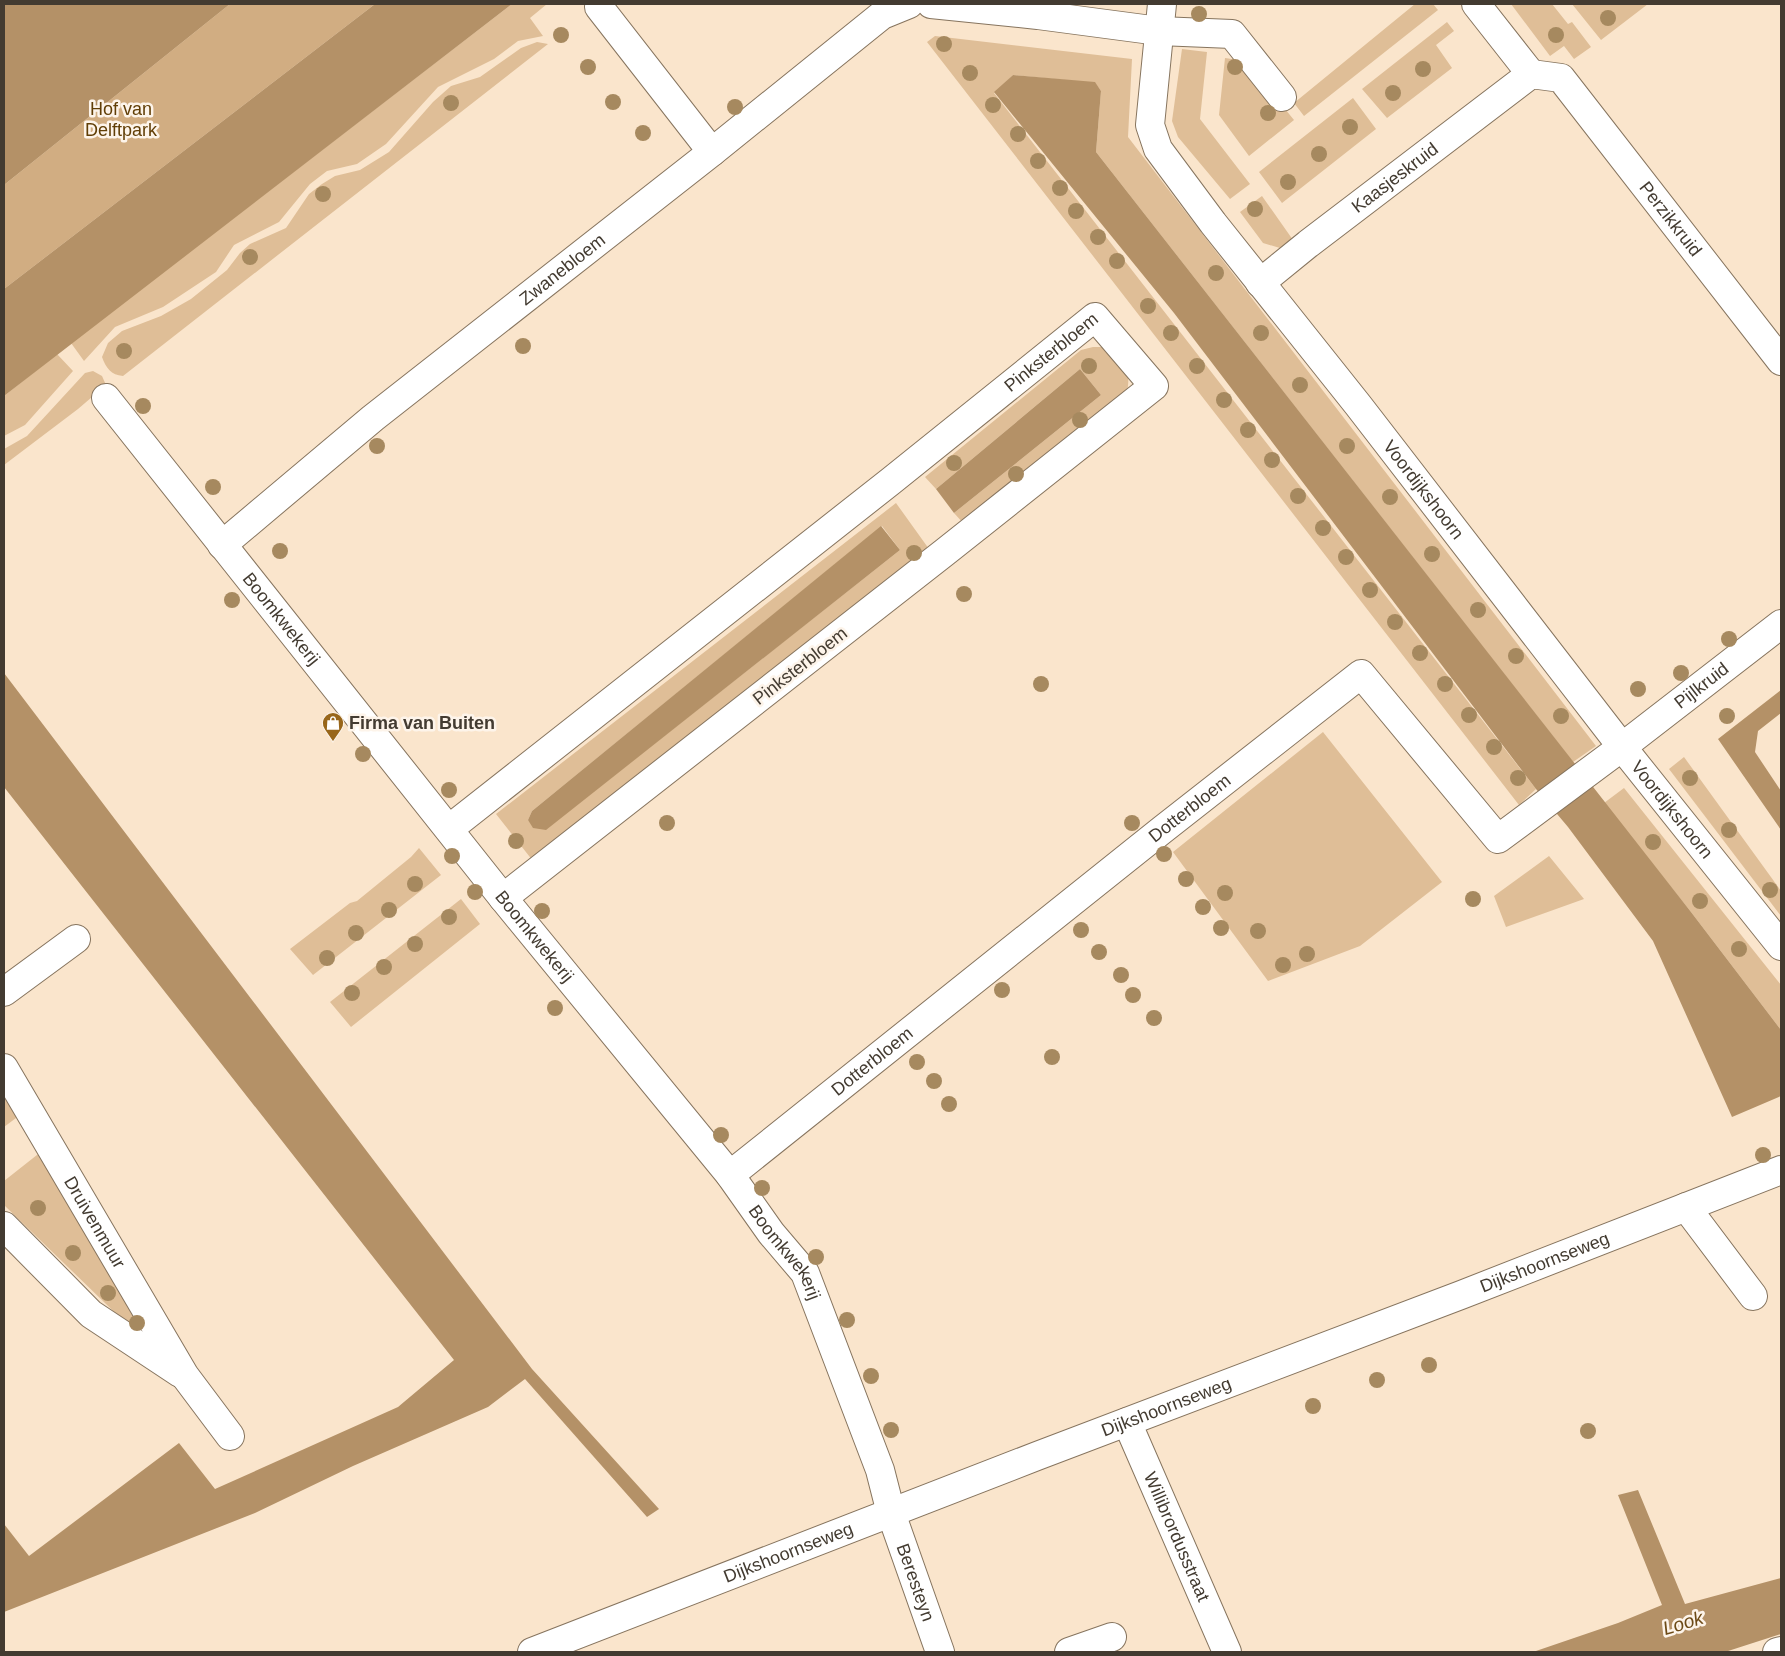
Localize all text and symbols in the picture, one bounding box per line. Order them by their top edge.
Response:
park label: Hof van Delftpark [85,99,158,140]
street label: Kaasjeskruid [1348,139,1442,217]
street label: Perzikkruid [1635,178,1706,260]
street label: Zwanebloem [516,230,609,309]
street label: Pinksterbloem [1000,309,1102,396]
street label: Voordijkshoorn [1379,437,1468,543]
street label: Boomkwekerij [239,569,324,669]
street label: Pinksterbloem [749,623,851,709]
street label: Pijlkruid [1670,658,1732,713]
shop icon: Firma van Buiten [321,711,345,742]
place label: Firma van Buiten [349,713,495,733]
street label: Voordijkshoorn [1627,757,1717,862]
street label: Dotterbloem [1145,770,1234,846]
street label: Boomkwekerij [491,887,578,986]
street label: Dotterbloem [828,1023,917,1100]
street label: Druivenmuur [60,1173,129,1272]
street label: Boomkwekerij [745,1201,824,1303]
street label: Dijkshoornseweg [1477,1228,1612,1297]
street label: Dijkshoornseweg [1099,1373,1234,1441]
street label: Willibrordusstraat [1140,1469,1214,1604]
street label: Dijkshoornseweg [721,1518,856,1587]
street label: Beresteyn [893,1541,938,1624]
water label: Look [1660,1606,1707,1639]

